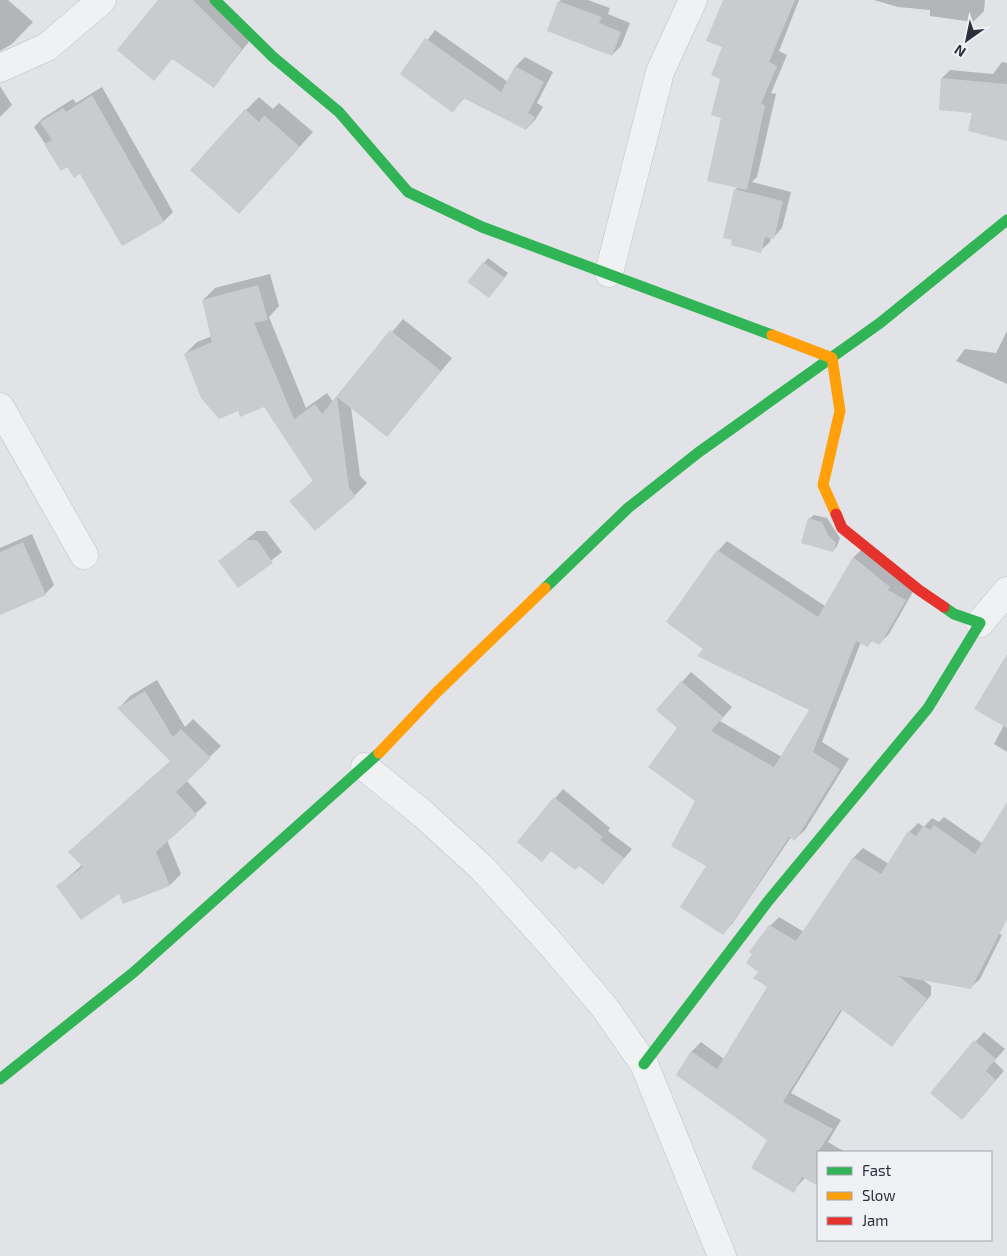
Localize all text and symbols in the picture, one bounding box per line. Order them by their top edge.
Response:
north arrow [942,15,992,65]
text: N [951,41,969,61]
legend [817,1151,992,1241]
text: Fast [862,1161,892,1179]
text: Slow [862,1186,896,1204]
text: Jam [862,1211,888,1229]

